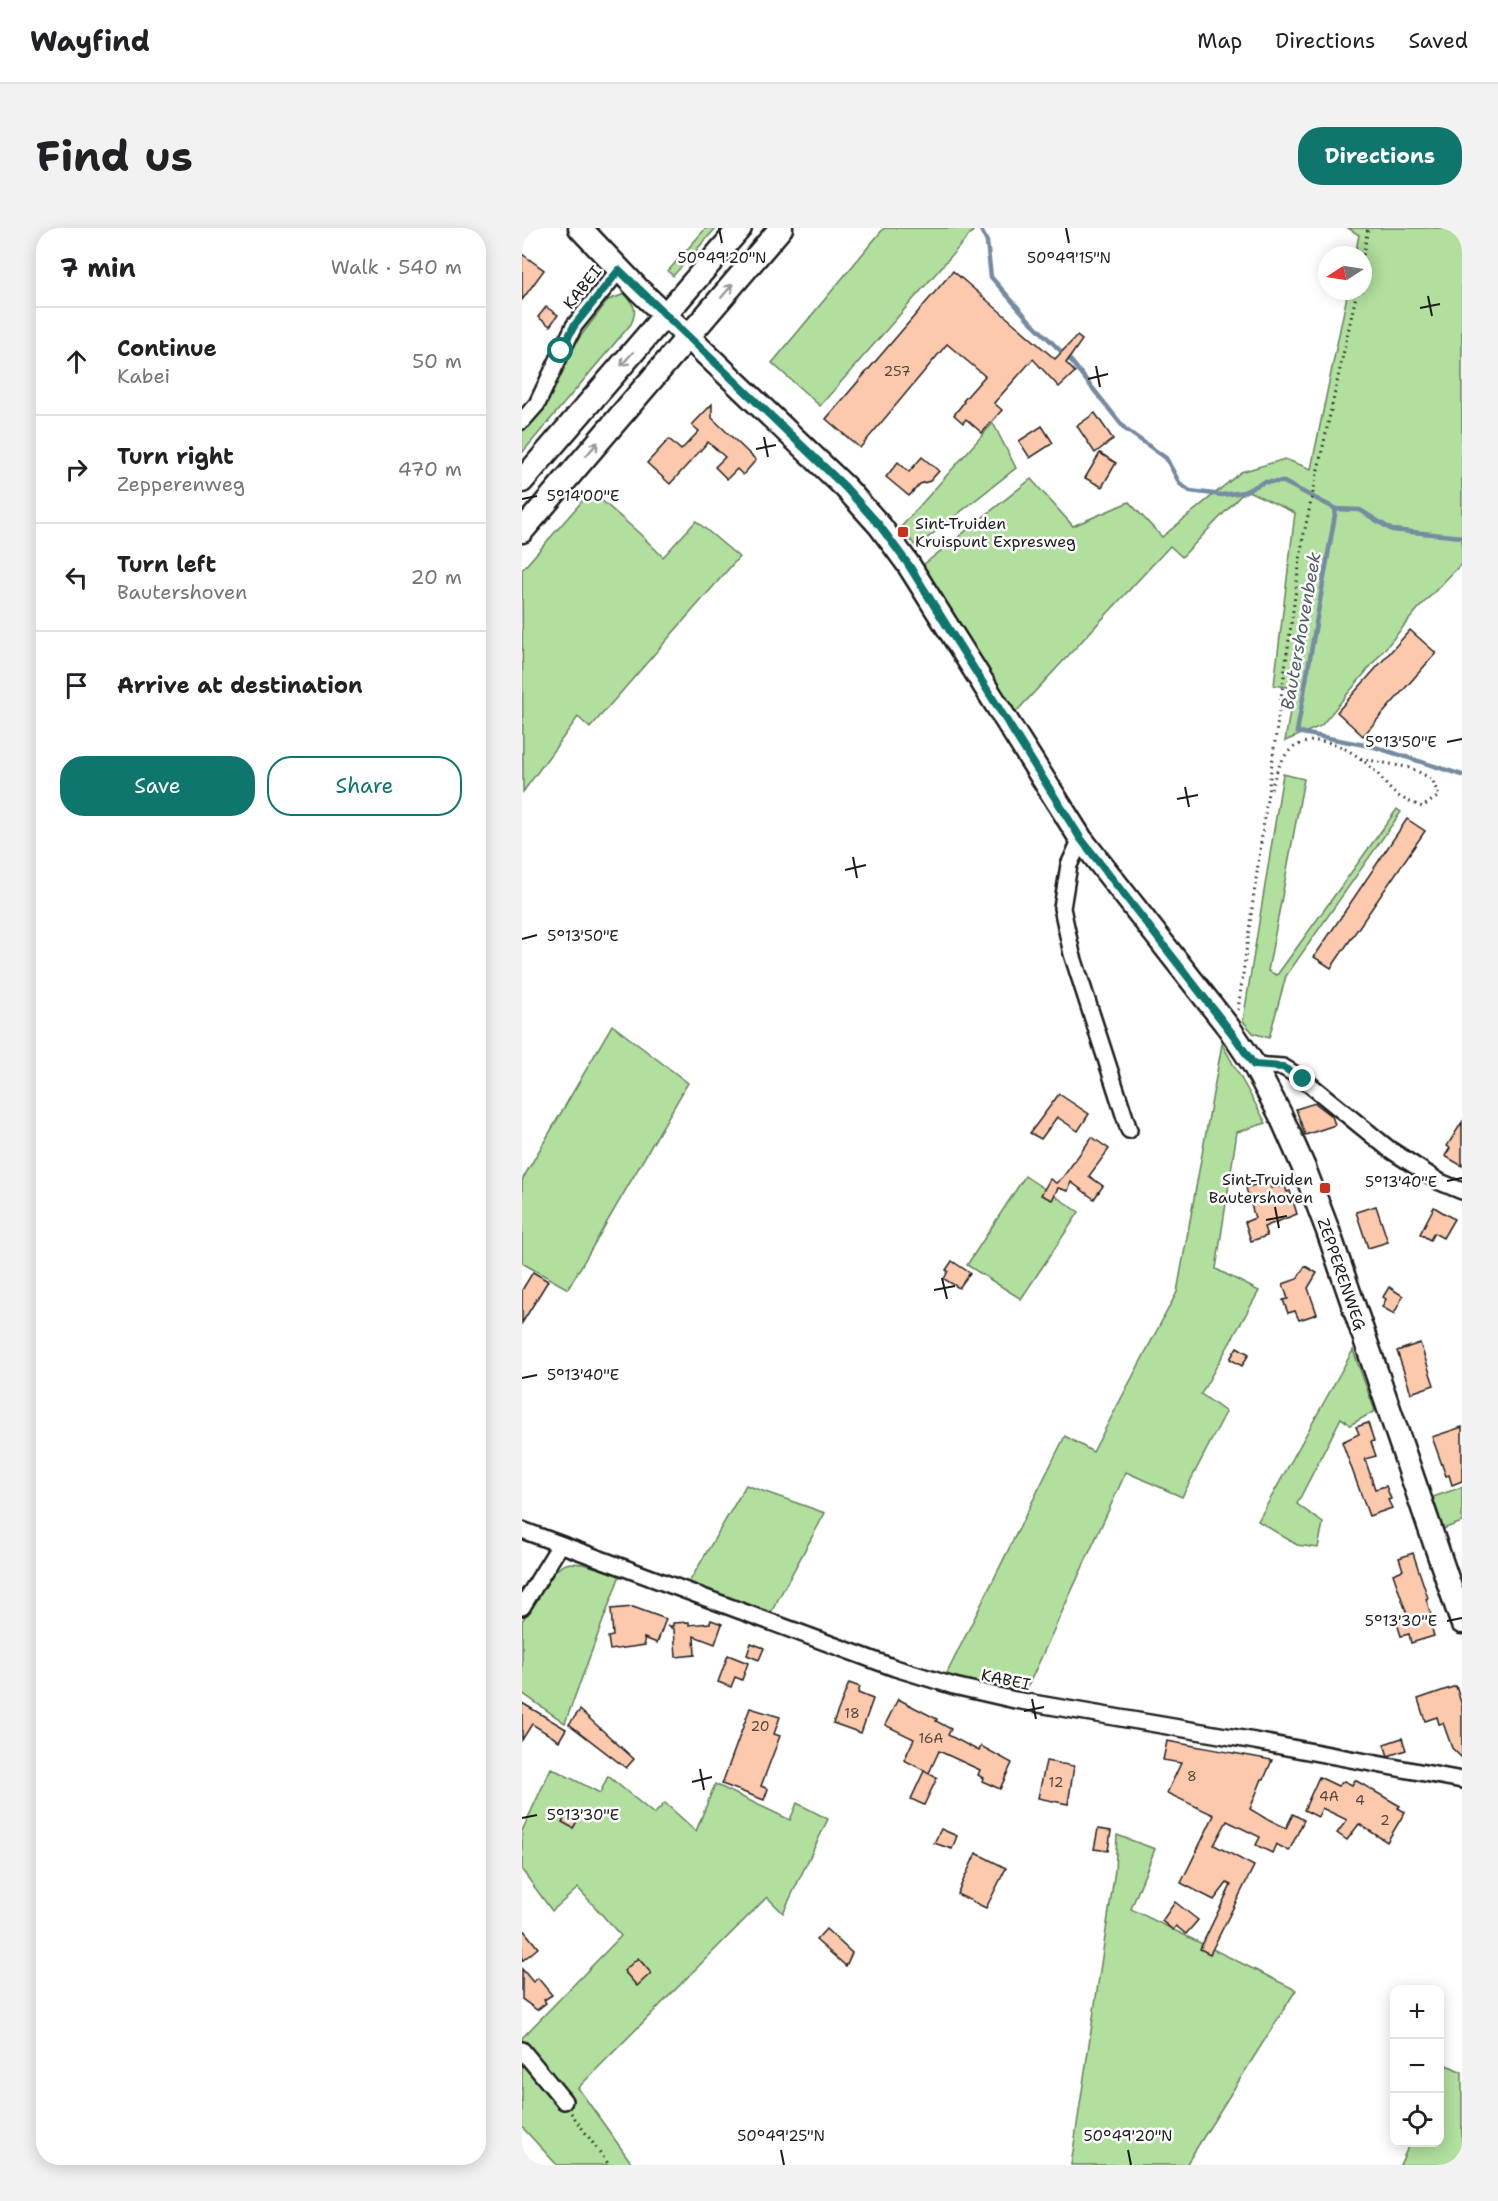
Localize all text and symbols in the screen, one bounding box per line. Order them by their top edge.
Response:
text: Wayfind [30,22,150,60]
text: Map [1197,27,1242,55]
text: Directions [1275,27,1375,55]
text: Saved [1408,27,1468,55]
button: Directions [1298,127,1462,185]
text: Find us [36,128,193,184]
north arrow [1318,246,1372,300]
text: 50°49'20"N [677,248,767,268]
text: 50°49'15"N [1027,248,1111,268]
text: 7 min [60,250,136,285]
text: Walk · 540 m [331,254,462,280]
street label: KABEI [559,261,606,313]
one-way arrow [720,284,734,299]
text: Continue [117,334,217,363]
route start [547,337,573,363]
icon: ahead [60,345,93,378]
text: 50 m [412,348,462,374]
one-way arrow [620,351,634,366]
house number: 257 [883,362,911,380]
text: Kabei [117,363,170,389]
one-way arrow [586,441,599,457]
text: Turn right [117,442,234,471]
icon: right [60,453,93,486]
text: 470 m [398,456,462,482]
text: Zepperenweg [117,471,245,497]
text: 5°14'00"E [547,486,619,506]
place label: Sint-Truiden Kruispunt Expresweg [915,513,1076,552]
marker: Sint-Truiden Kruispunt Expresweg [896,525,910,539]
text: Turn left [117,550,216,579]
water label: Bautershovenbeek [1275,550,1327,712]
icon: left [60,561,93,594]
text: 20 m [411,564,462,590]
text: Bautershoven [117,579,247,605]
icon: arrive [60,669,93,702]
text: Arrive at destination [117,671,363,700]
text: 5°13'50"E [1365,732,1437,752]
button: Save [60,756,255,816]
button: Share [267,756,462,816]
text: 5°13'50"E [547,926,619,946]
route end [1289,1065,1315,1091]
place label: Sint-Truiden Bautershoven [1209,1169,1313,1208]
text: 5°13'40"E [1365,1172,1437,1192]
marker: Sint-Truiden Bautershoven [1318,1181,1332,1195]
street label: ZEPPERENWEG [1312,1215,1371,1333]
text: 5°13'40"E [547,1365,619,1385]
text: 5°13'30"E [1365,1611,1437,1631]
street label: KABEI [979,1664,1033,1695]
house number: 18 [844,1704,860,1722]
house number: 20 [750,1717,770,1735]
house number: 16A [918,1729,944,1747]
house number: 8 [1187,1767,1197,1785]
house number: 12 [1049,1773,1063,1791]
house number: 4A [1319,1787,1339,1805]
house number: 4 [1355,1791,1365,1809]
text: 5°13'30"E [547,1805,619,1825]
house number: 2 [1380,1811,1390,1829]
map controls [1390,1985,1444,2147]
button: + [1390,1985,1444,2039]
button: − [1390,2039,1444,2093]
button: locate [1390,2093,1444,2147]
text: 50°49'25"N [737,2126,825,2146]
text: 50°49'20"N [1083,2126,1173,2146]

